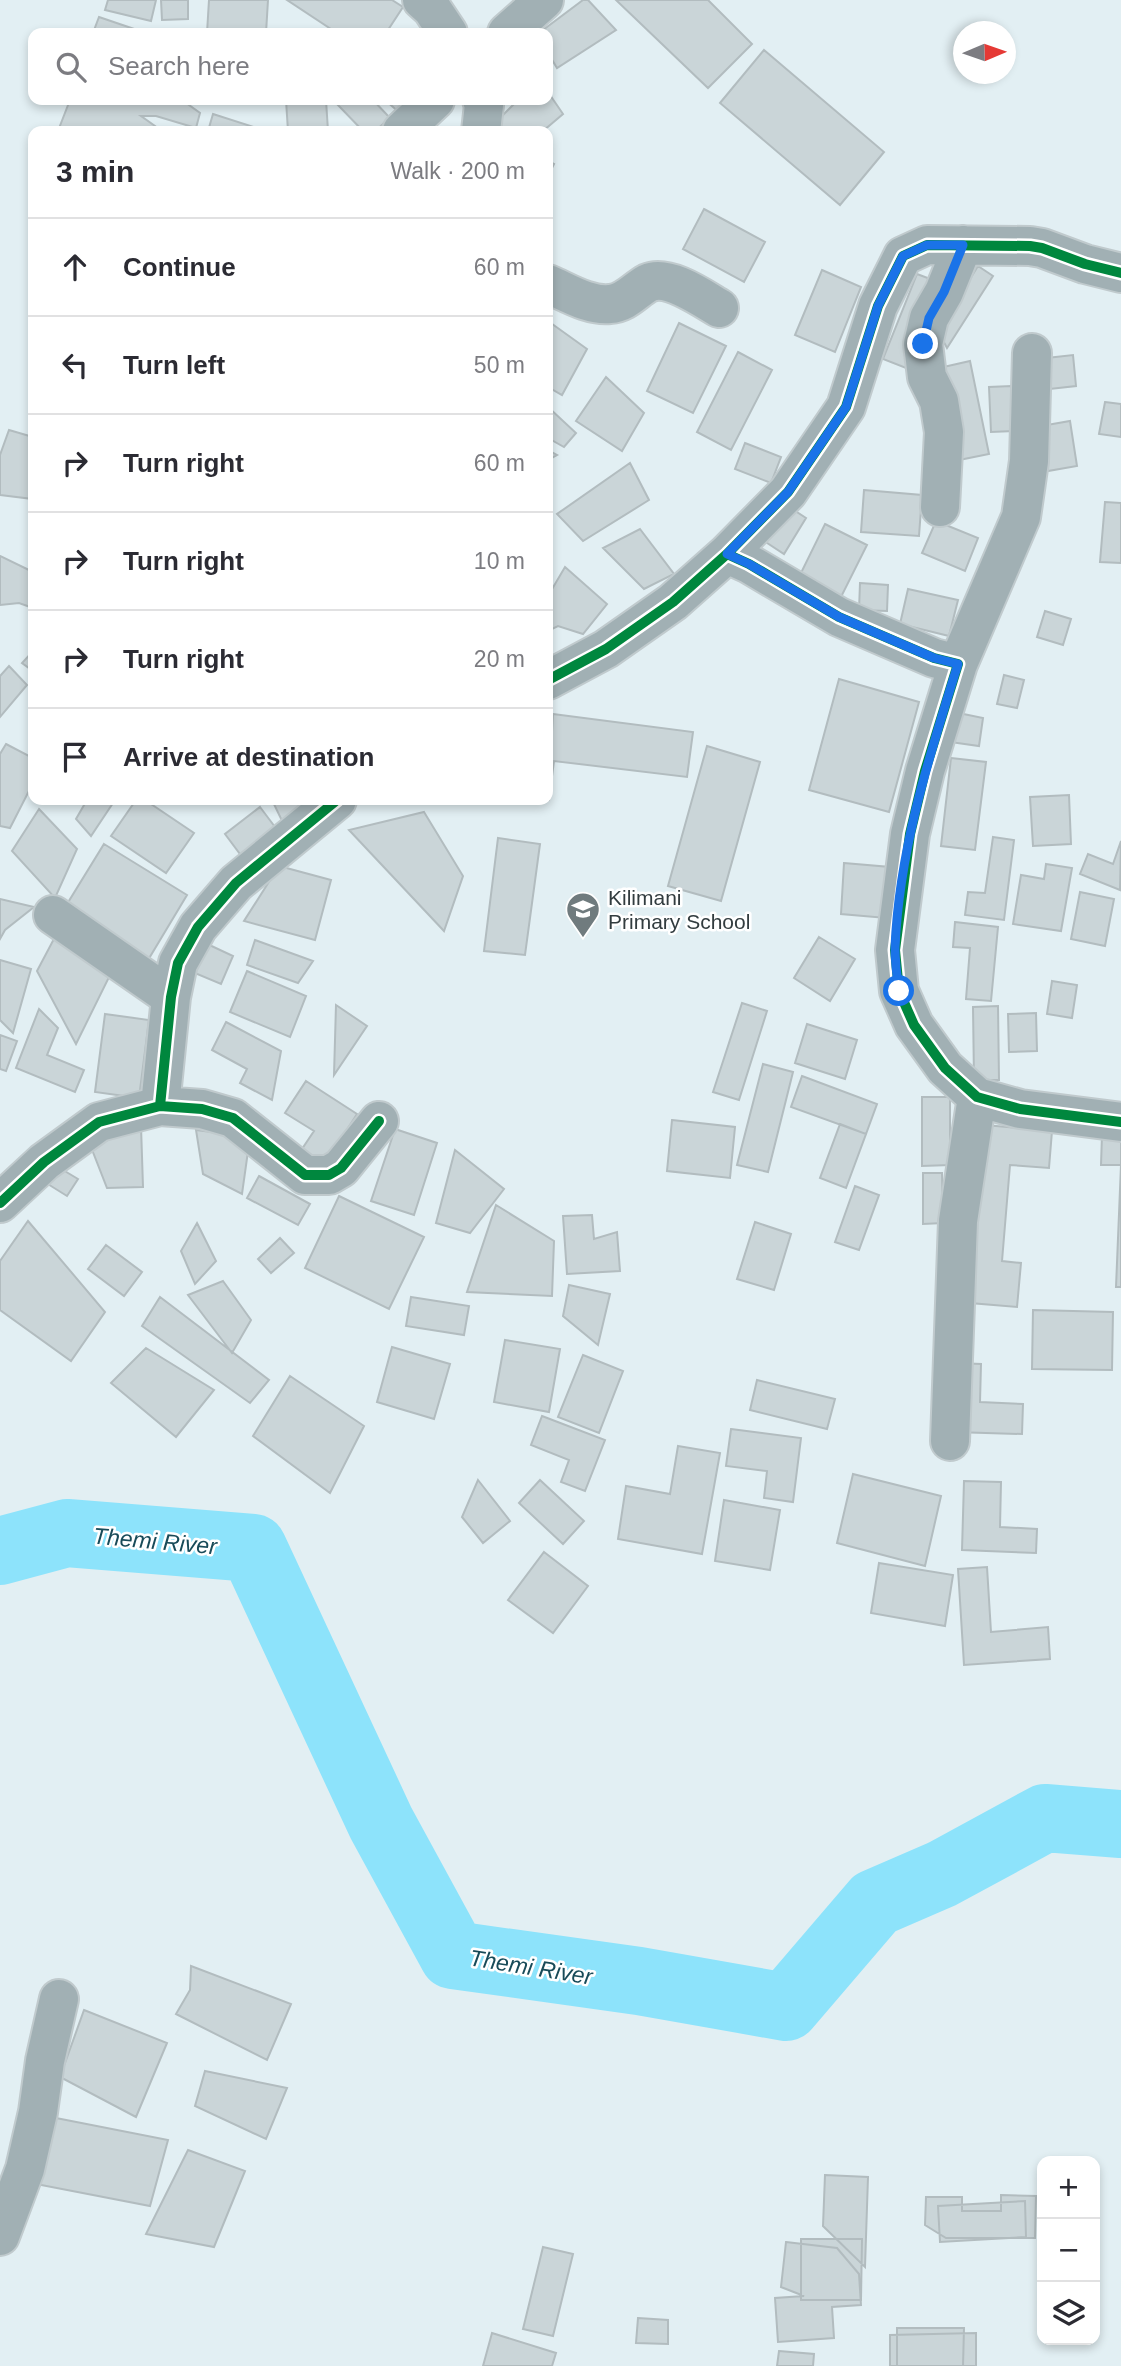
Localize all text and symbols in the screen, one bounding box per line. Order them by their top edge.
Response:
north arrow [953,21,1016,84]
search box [28,28,553,105]
icon: search [52,48,90,86]
text: Search here [108,51,250,81]
text: 3 min [56,155,134,188]
text: Walk · 200 m [390,158,525,184]
icon: ahead [56,248,94,286]
text: Continue [123,252,236,282]
text: 60 m [474,254,525,280]
route end [907,328,938,359]
icon: left [56,346,94,384]
text: Turn left [123,350,225,380]
text: 50 m [474,352,525,378]
icon: right [56,444,94,482]
text: Turn right [123,448,244,478]
text: 60 m [474,450,525,476]
icon: right [56,542,94,580]
text: Turn right [123,546,244,576]
text: 10 m [474,548,525,574]
icon: right [56,640,94,678]
text: Turn right [123,644,244,674]
text: 20 m [474,646,525,672]
icon: arrive [56,738,94,776]
text: Arrive at destination [123,742,374,772]
place label: Kilimani Primary School [608,886,750,933]
school or university icon: Kilimani Primary School [564,890,602,939]
route start [883,975,914,1006]
water label: Themi River [92,1523,219,1559]
water label: Themi River [468,1944,596,1990]
map controls [1037,2156,1100,2345]
button: + [1037,2156,1100,2219]
button: − [1037,2219,1100,2282]
button: layers [1037,2282,1100,2345]

